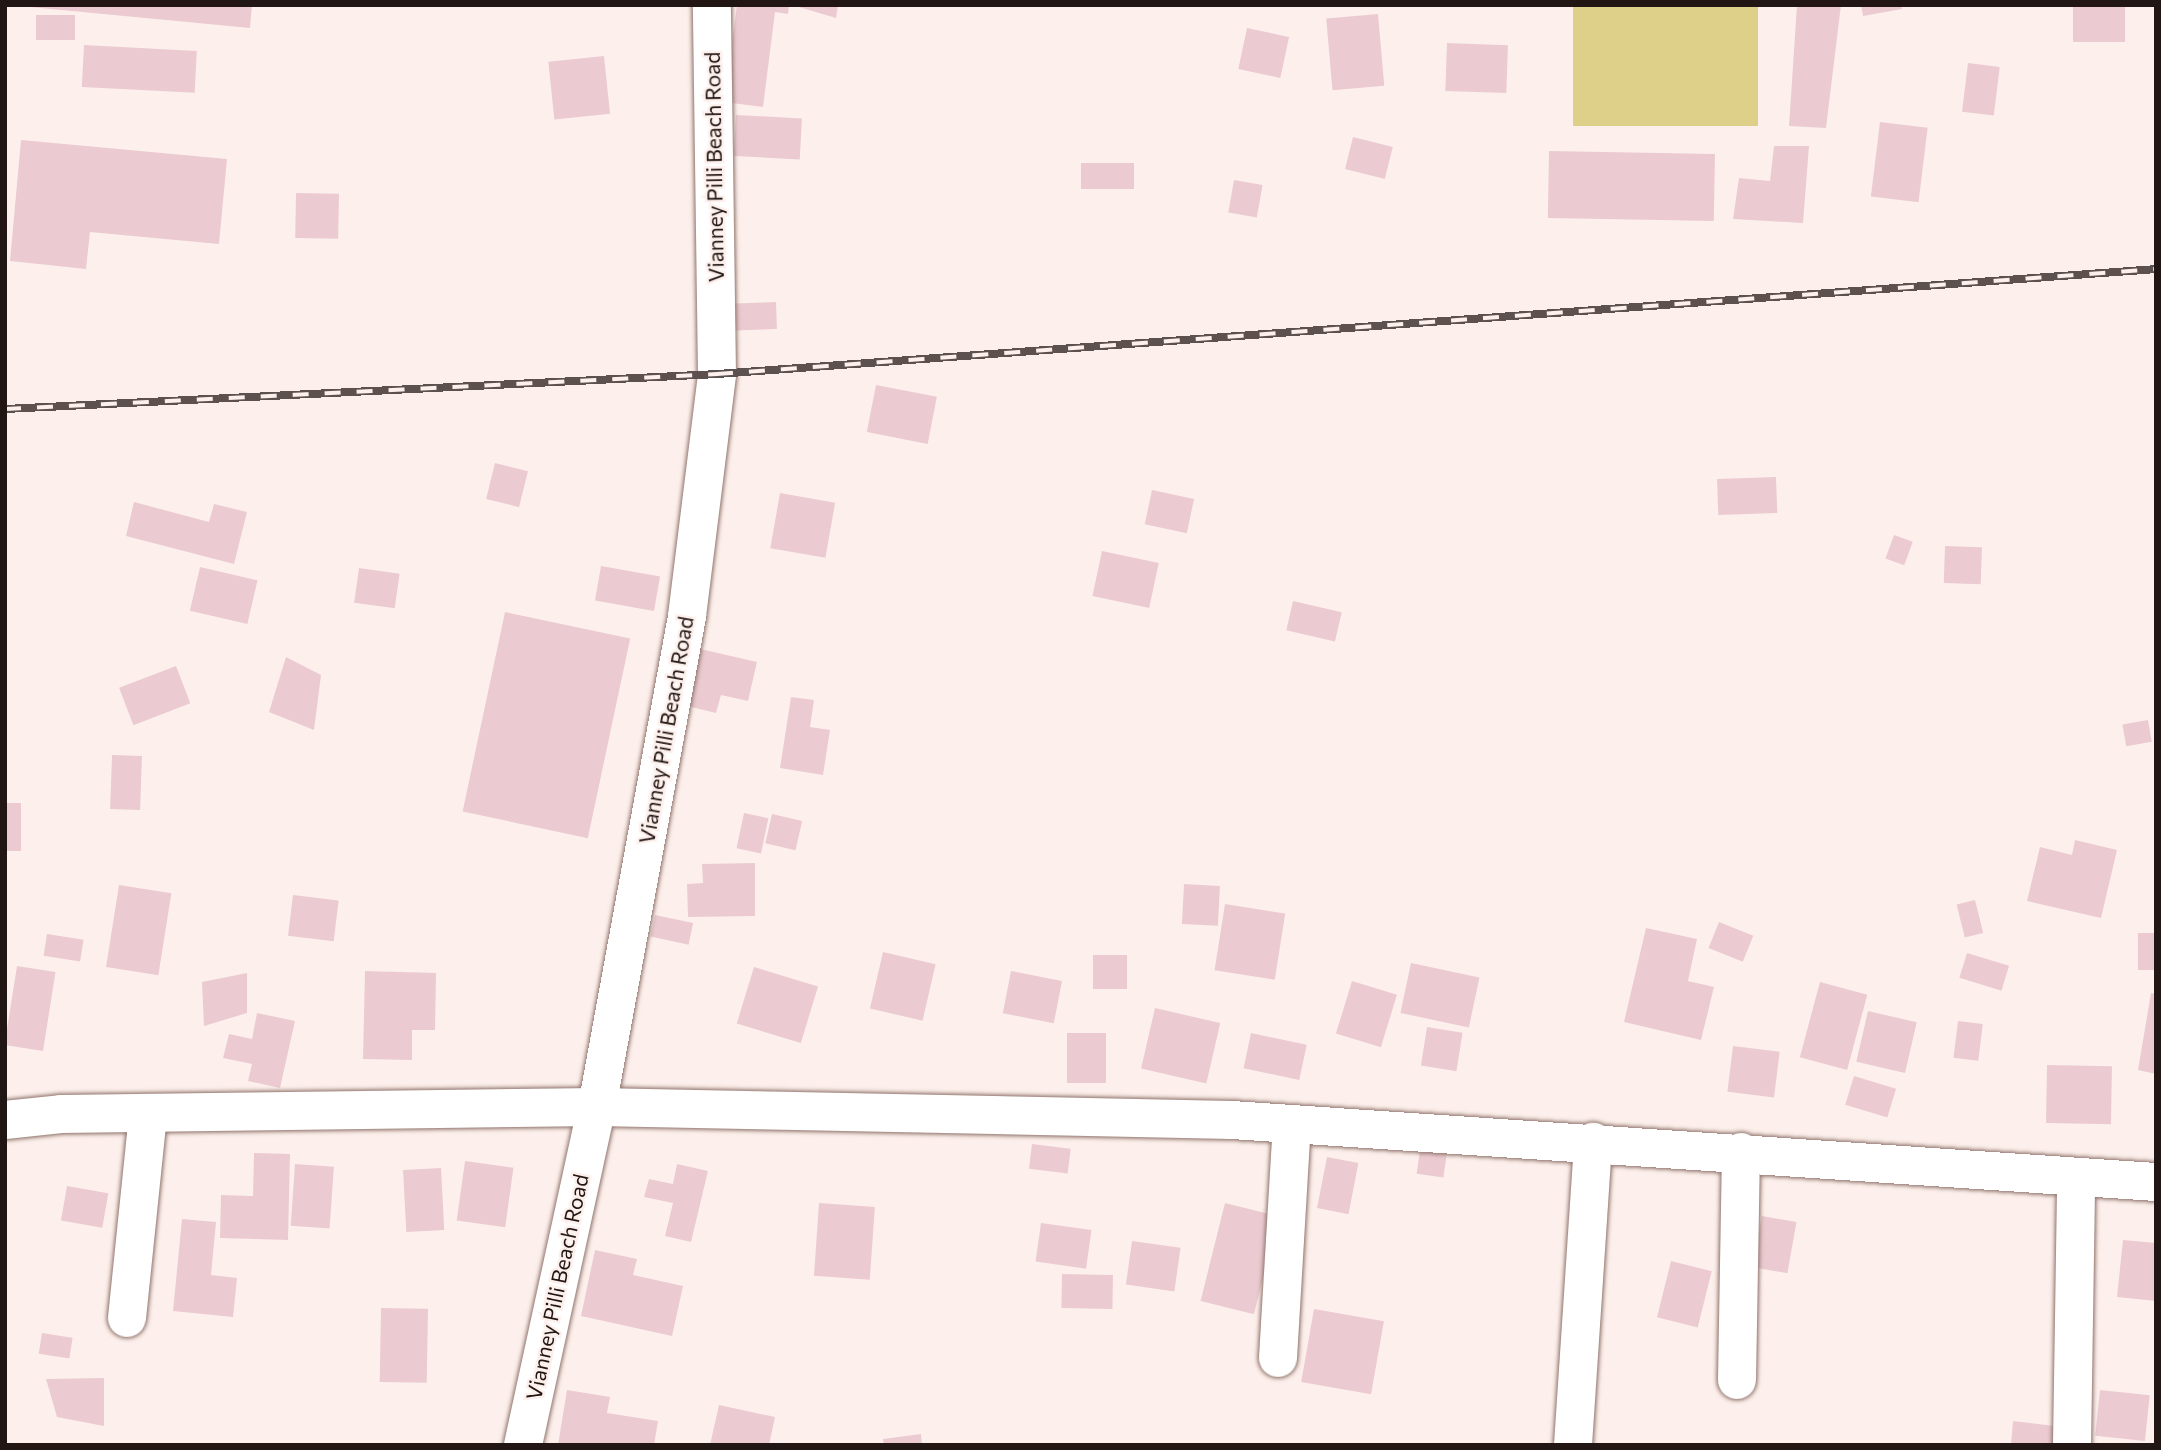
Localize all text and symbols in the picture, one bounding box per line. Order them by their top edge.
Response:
street label: Vianney Pilli Beach Road [699,52,729,282]
street label: Vianney Pilli Beach Road [634,614,698,846]
street label: Vianney Pilli Beach Road [521,1172,593,1402]

